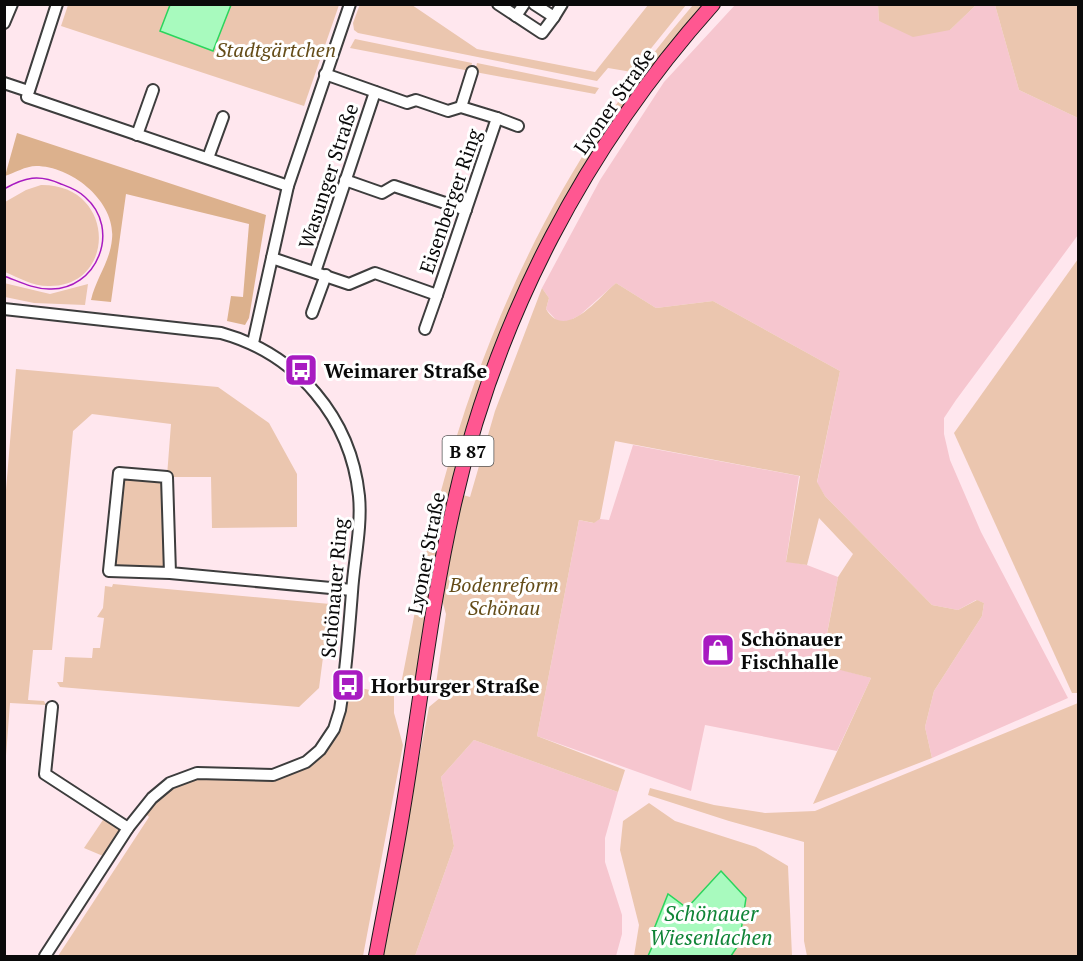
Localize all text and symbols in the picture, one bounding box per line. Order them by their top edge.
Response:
park label: Stadtgärtchen [216,36,336,63]
street label: Lyoner Straße [567,42,661,160]
street label: Wasunger Straße [292,100,364,252]
street label: Eisenberger Ring [413,125,488,277]
bus stop icon: Weimarer Straße [283,352,319,388]
place label: Weimarer Straße [324,357,487,384]
road number: B 87 [442,436,494,466]
street label: Lyoner Straße [401,490,451,616]
street label: Schönauer Ring [314,517,354,659]
park label: Bodenreform Schönau [448,571,559,621]
place label: Schönauer Fischhalle [741,625,843,675]
shop icon: Schönauer Fischhalle [700,632,736,668]
bus stop icon: Horburger Straße [330,667,366,703]
place label: Horburger Straße [371,672,540,699]
water label: Schönauer Wiesenlachen [649,899,773,951]

